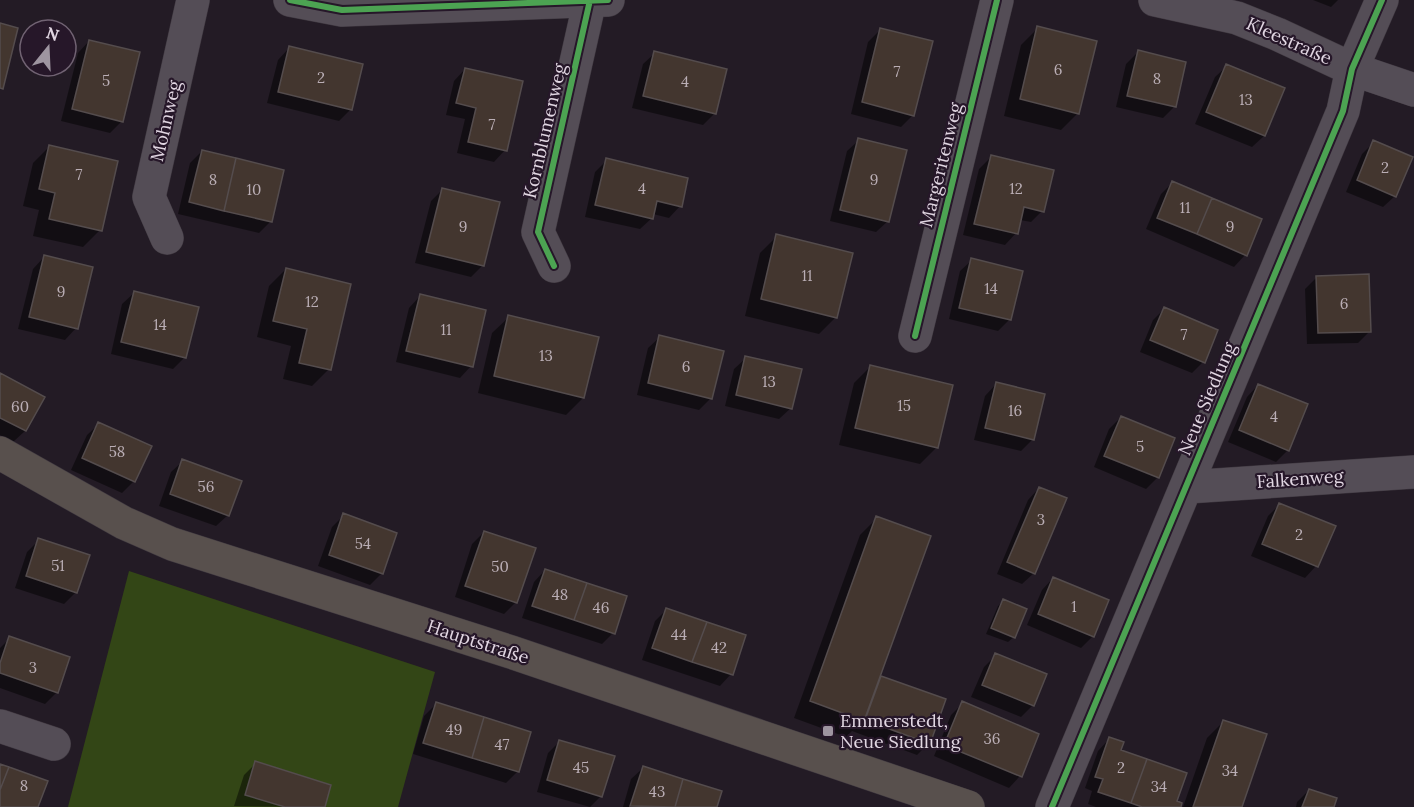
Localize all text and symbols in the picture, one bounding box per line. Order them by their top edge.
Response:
street label: Kleestraße [1243,12,1336,70]
north arrow [18,18,78,78]
text: N [44,22,62,45]
street label: Kornblumenweg [518,60,571,201]
house number: 6 [1054,60,1062,79]
house number: 7 [894,62,901,81]
house number: 2 [317,68,325,87]
house number: 8 [1153,69,1161,88]
house number: 5 [102,71,110,90]
house number: 4 [681,72,689,91]
street label: Mohnweg [145,77,186,164]
house number: 13 [1239,90,1253,109]
street label: Margeritenweg [914,99,967,230]
house number: 7 [489,115,496,134]
house number: 2 [1381,158,1389,177]
house number: 7 [76,165,83,184]
house number: 8 [209,170,217,189]
house number: 9 [870,170,878,189]
house number: 4 [638,179,646,198]
house number: 12 [1009,179,1023,198]
house number: 10 [247,180,261,199]
house number: 11 [1180,198,1190,217]
house number: 9 [459,217,467,236]
house number: 9 [1226,217,1234,236]
house number: 11 [802,266,812,285]
house number: 14 [984,279,998,298]
house number: 9 [57,282,65,301]
house number: 12 [305,292,319,311]
house number: 6 [1340,294,1348,313]
house number: 14 [153,315,167,334]
house number: 11 [441,320,451,339]
house number: 7 [1181,325,1188,344]
street label: Neue Siedlung [1172,338,1241,459]
house number: 13 [539,346,553,365]
house number: 6 [682,357,690,376]
house number: 13 [762,372,776,391]
house number: 15 [897,396,911,415]
house number: 60 [11,397,29,416]
house number: 16 [1008,401,1022,420]
house number: 4 [1270,407,1278,426]
house number: 5 [1136,437,1144,456]
house number: 58 [109,442,125,461]
street label: Falkenweg [1256,464,1345,493]
house number: 56 [198,477,214,496]
house number: 3 [1037,510,1045,529]
house number: 2 [1295,525,1303,544]
house number: 54 [355,534,371,553]
house number: 51 [51,556,65,575]
house number: 50 [491,557,509,576]
house number: 48 [552,585,568,604]
house number: 1 [1071,597,1077,616]
house number: 46 [593,598,609,617]
street label: Hauptstraße [424,614,532,669]
house number: 44 [671,625,687,644]
house number: 42 [711,638,727,657]
house number: 3 [29,658,37,677]
place label: Emmerstedt, Neue Siedlung [840,709,962,753]
house number: 49 [446,720,462,739]
marker: Emmerstedt, Neue Siedlung [821,724,835,738]
house number: 36 [983,729,1001,748]
house number: 47 [494,735,510,754]
house number: 45 [573,758,589,777]
house number: 2 [1117,758,1125,777]
house number: 34 [1222,761,1238,780]
house number: 8 [20,776,28,795]
house number: 34 [1151,777,1167,796]
house number: 43 [649,782,665,801]

